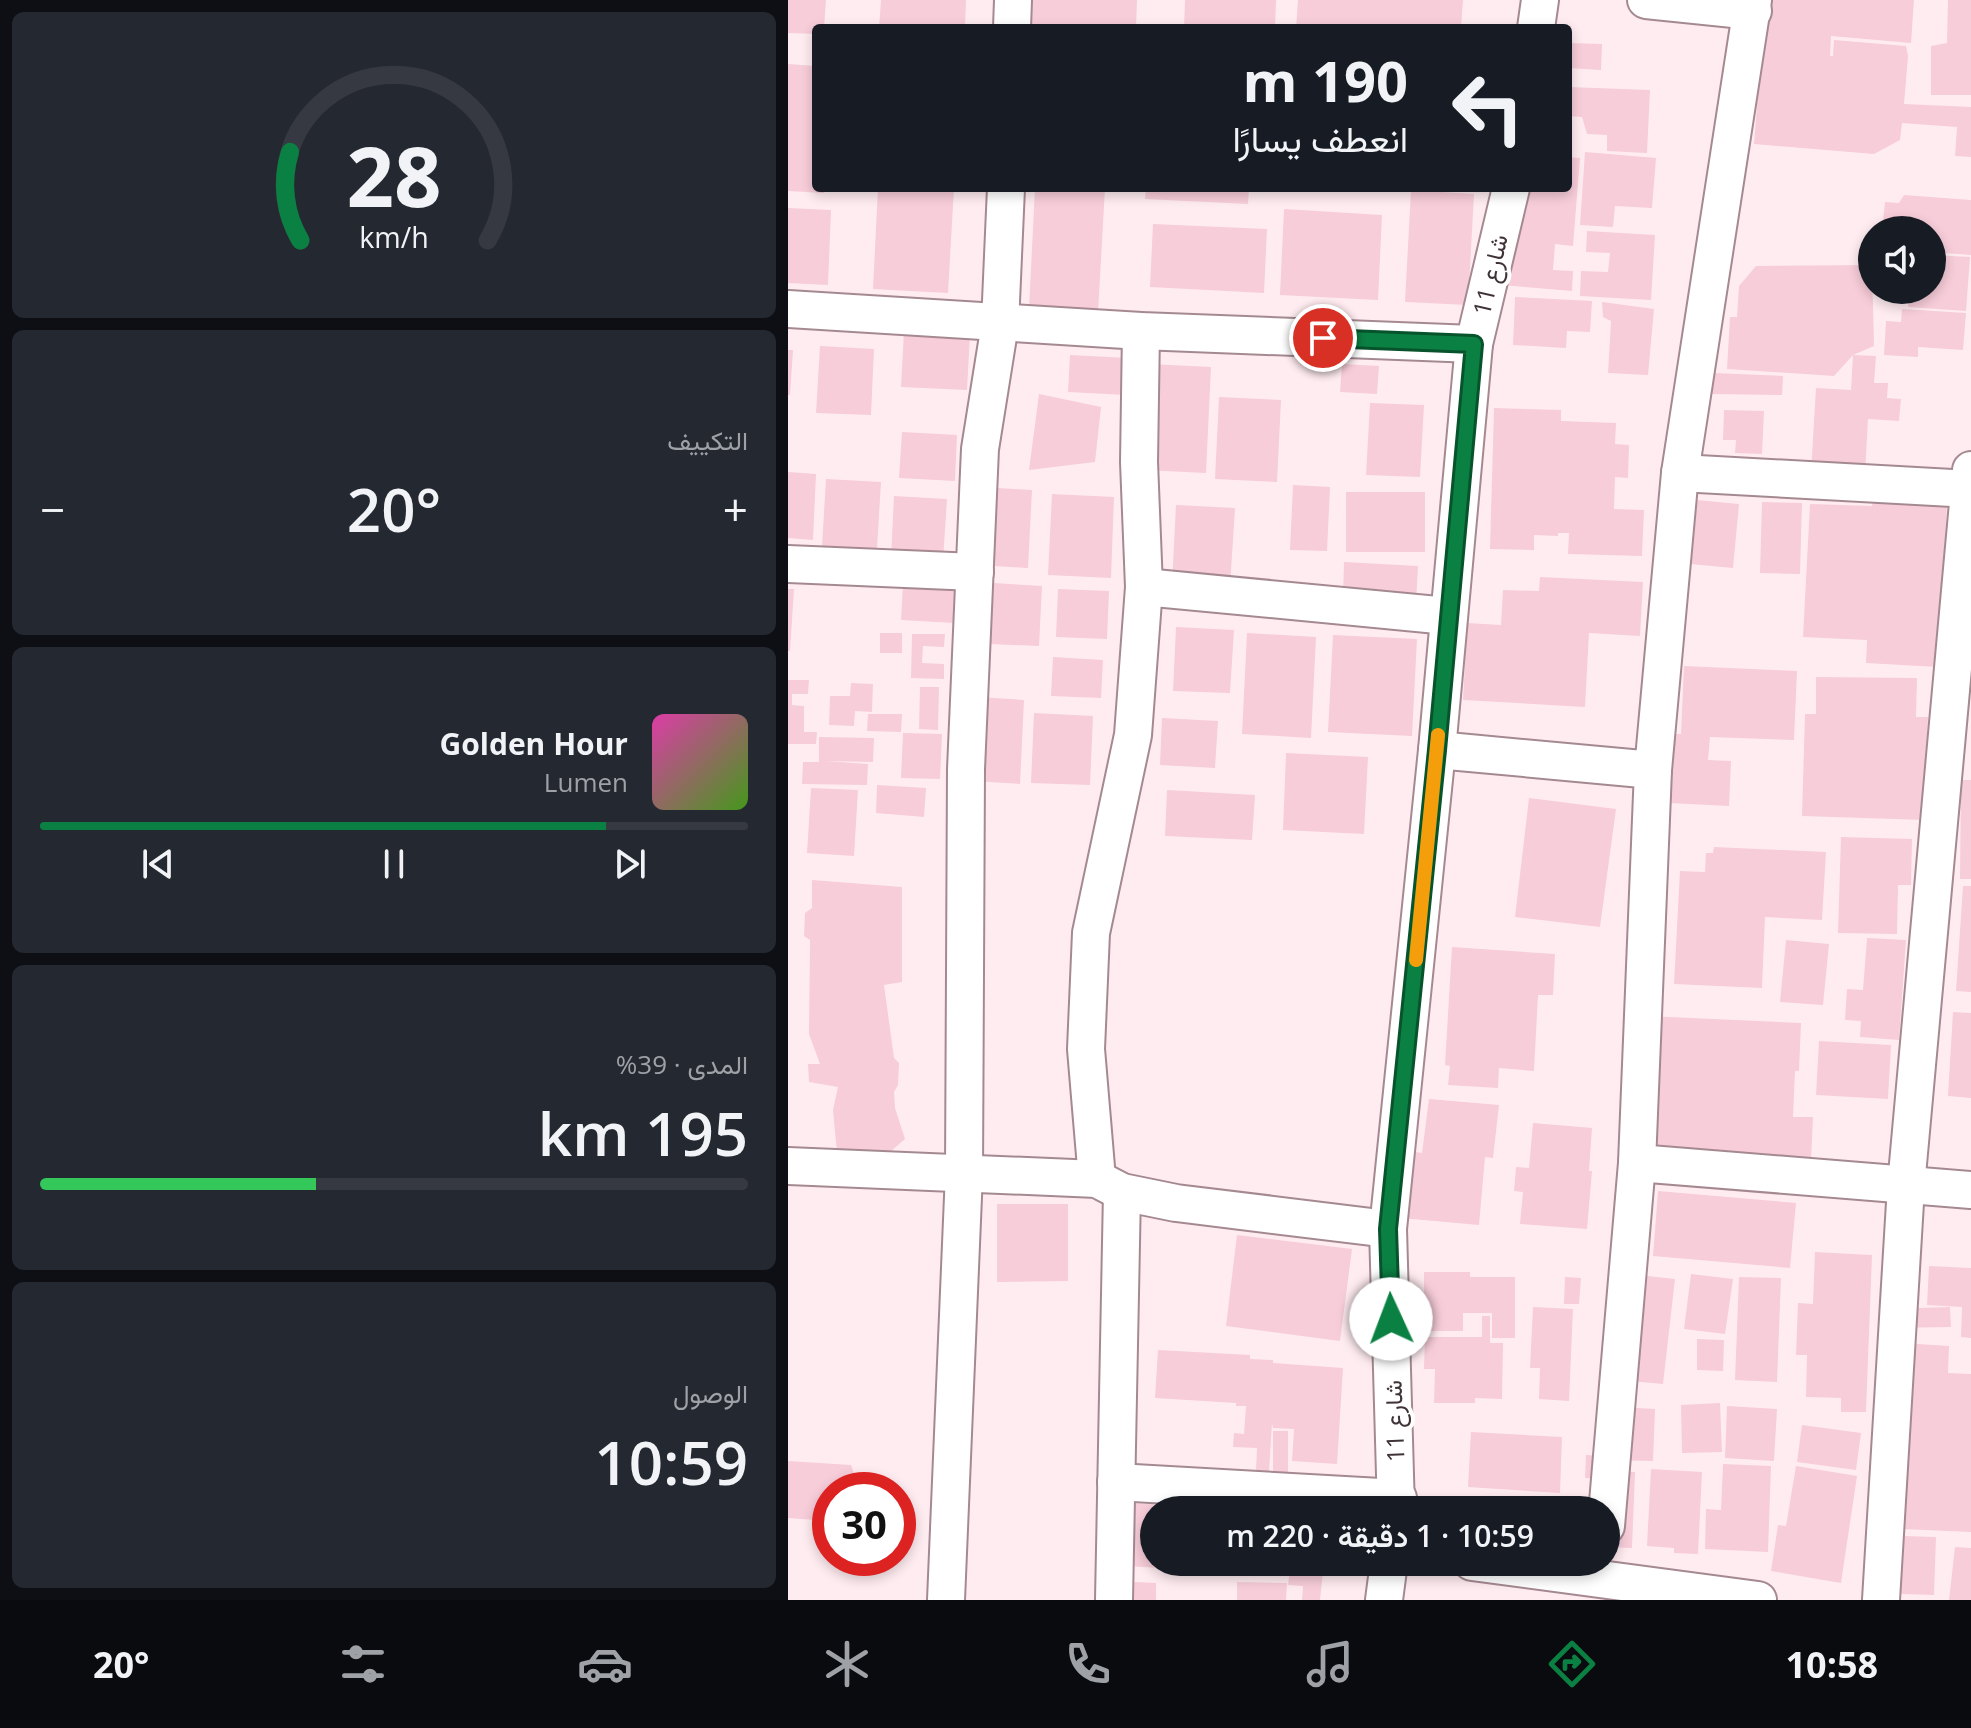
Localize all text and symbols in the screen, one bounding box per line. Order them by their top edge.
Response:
text: 190 m [1242,42,1408,118]
icon: left [1436,56,1540,160]
text: انعطف يسارًا [1232,114,1408,163]
text: 28 [346,117,442,230]
map controls [1858,216,1946,304]
button: sound [1858,216,1946,304]
text: km/h [359,217,429,256]
street label: شارع 11 [1464,231,1516,319]
pin [1289,304,1357,372]
icon: arrive [1301,316,1345,360]
text: التكييف [667,422,748,458]
text: 20° [347,468,441,550]
text: − [40,479,65,539]
text: + [723,479,748,539]
text: Golden Hour [439,723,628,764]
text: Lumen [544,764,628,800]
icon: previous [136,842,180,886]
icon: pause [372,842,416,886]
icon: next [608,842,652,886]
text: المدى · 39% [616,1046,748,1082]
text: 195 km [538,1092,748,1174]
position arrow [1349,1277,1433,1361]
text: الوصول [673,1375,748,1411]
street label: شارع 11 [1376,1379,1412,1463]
text: 10:59 [594,1421,748,1503]
speed limit sign: 30 [812,1472,916,1576]
text: 10:59 · 1 دقيقة · 220 m [1226,1515,1534,1556]
icon: filters [335,1636,391,1692]
icon: car [577,1636,633,1692]
icon: climate [819,1636,875,1692]
icon: phone [1060,1636,1116,1692]
icon: music [1302,1636,1358,1692]
icon: directions [1544,1636,1600,1692]
text: 20° [93,1640,150,1689]
text: 10:58 [1786,1640,1878,1689]

